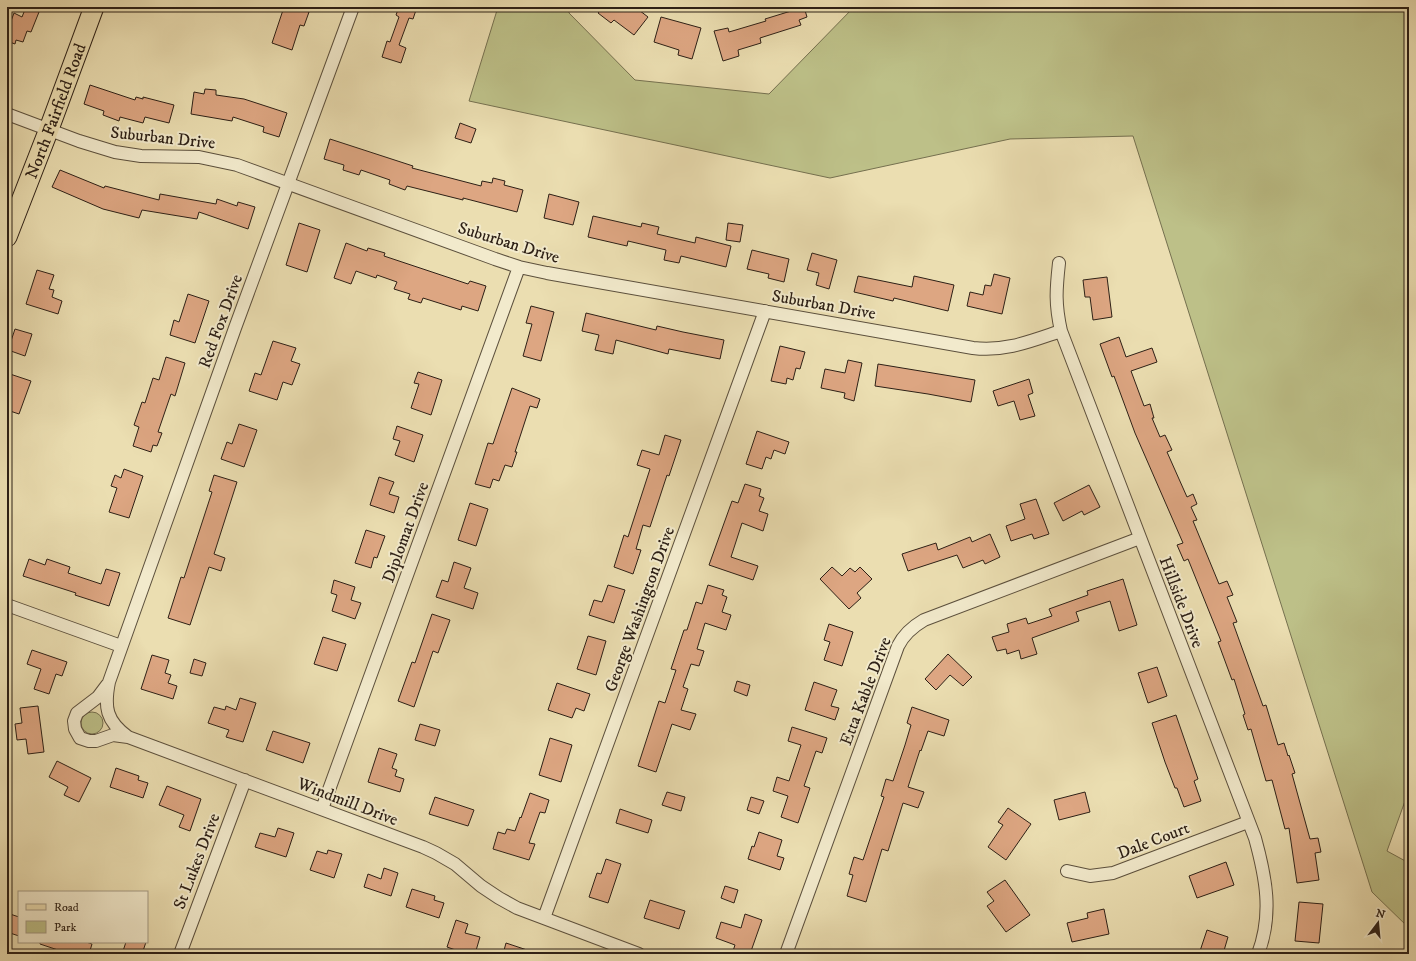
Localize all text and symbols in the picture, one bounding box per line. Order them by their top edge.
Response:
street label: North Fairfield Road [21,40,92,182]
street label: Suburban Drive [109,122,216,154]
street label: Suburban Drive [455,217,562,269]
street label: Red Fox Drive [194,271,248,371]
street label: Suburban Drive [770,285,878,325]
street label: Diplomat Drive [378,479,434,586]
street label: George Washington Drive [600,524,680,695]
street label: Hillside Drive [1154,554,1209,651]
street label: Etta Kable Drive [835,634,897,749]
street label: Windmill Drive [293,772,401,831]
street label: St Lukes Drive [169,810,225,912]
street label: Dale Court [1114,817,1193,865]
legend [18,891,148,943]
text: Road [54,900,79,915]
north arrow [1358,903,1398,943]
text: N [1374,906,1387,922]
text: Park [54,920,76,935]

